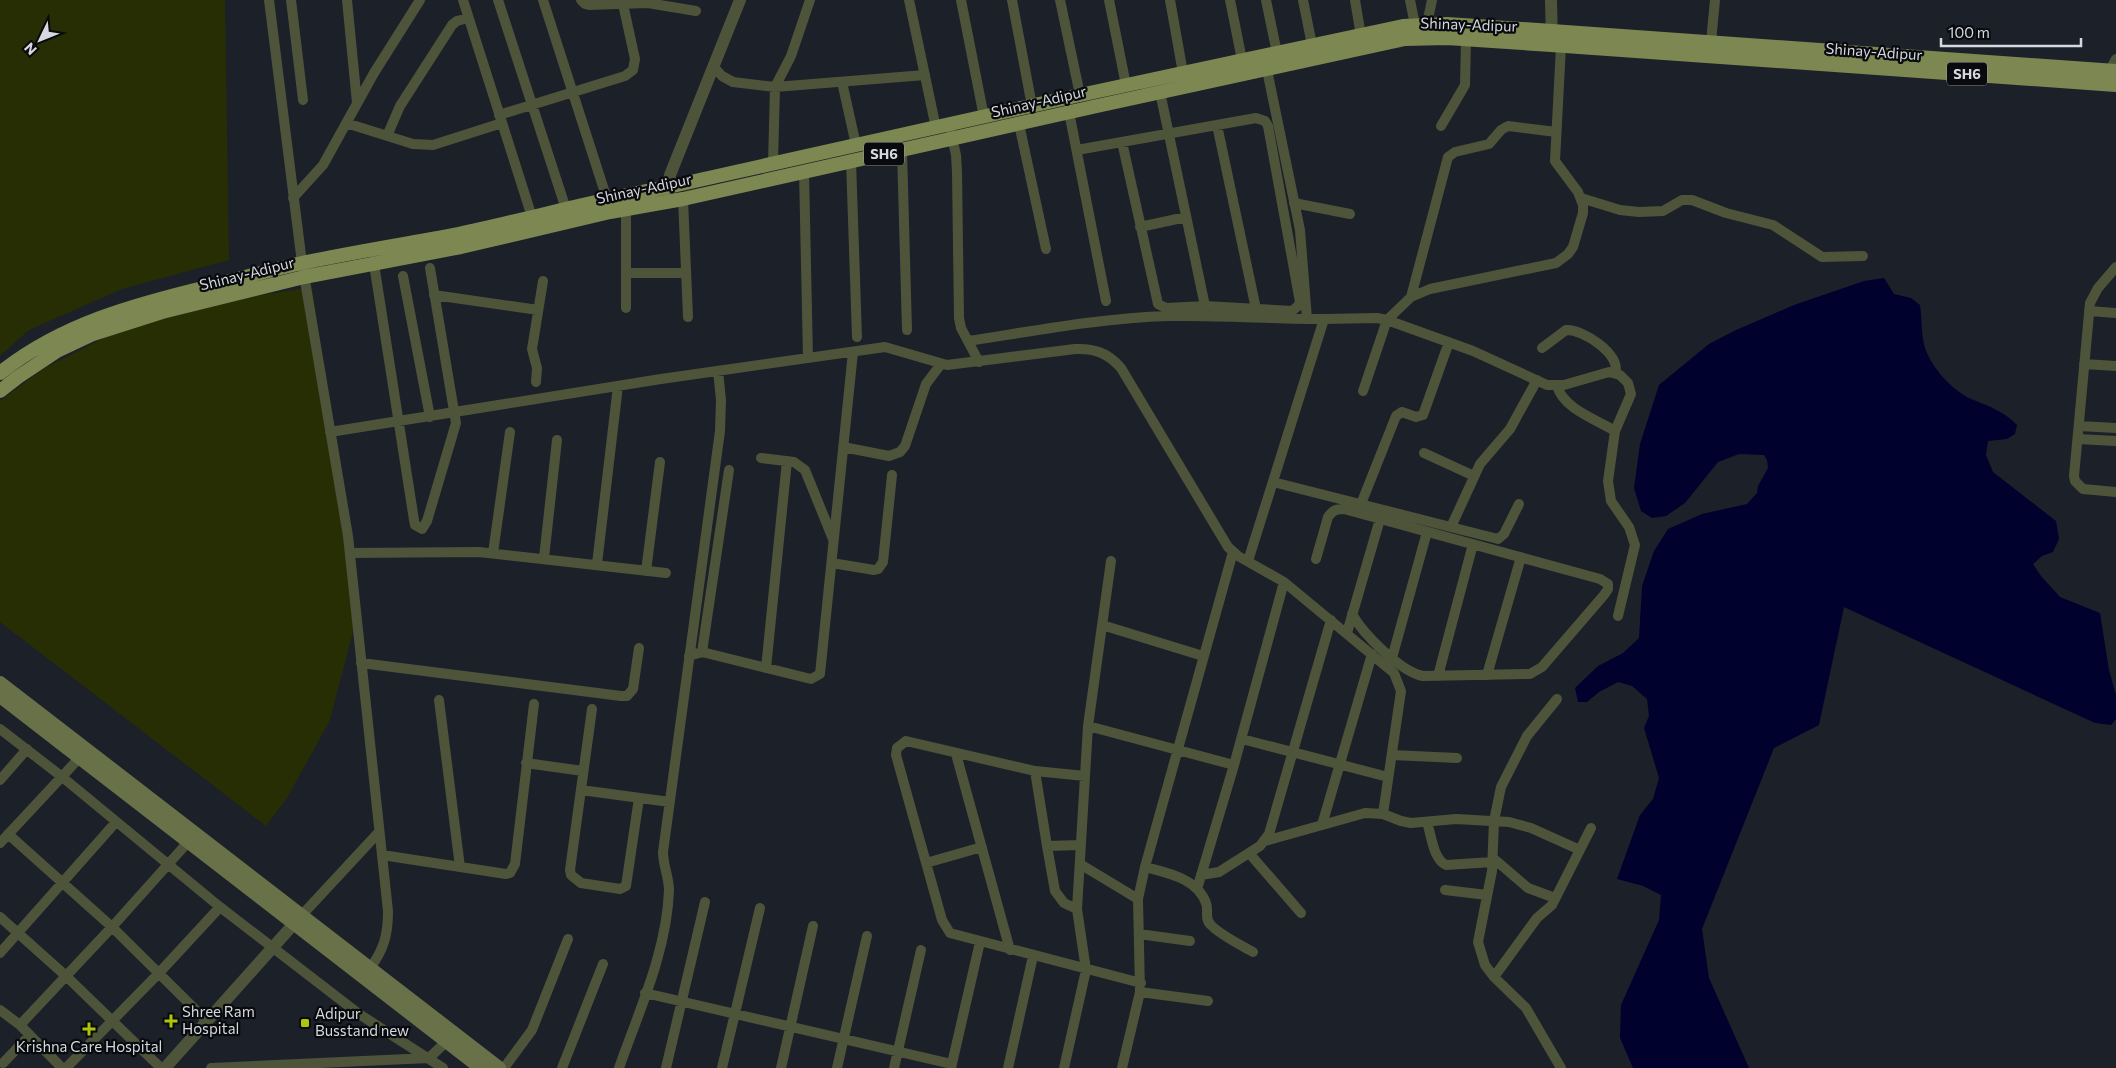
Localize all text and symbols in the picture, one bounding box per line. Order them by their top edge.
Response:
street label: Shinay-Adipur [1420,13,1518,35]
north arrow [15,15,65,65]
scale bar [1941,15,2081,47]
text: 100 m [1948,23,1990,41]
street label: Shinay-Adipur [1825,39,1923,63]
text: N [20,40,40,59]
road number: SH6 [1947,62,1987,86]
street label: Shinay-Adipur [989,81,1088,121]
road number: SH6 [864,142,904,166]
street label: Shinay-Adipur [594,169,693,207]
street label: Shinay-Adipur [197,253,296,294]
place label: Shree Ram Hospital [182,1002,255,1037]
place label: Adipur Busstand new [315,1004,409,1039]
marker: Shree Ram Hospital [164,1014,178,1028]
marker: Adipur Busstand new [299,1017,311,1029]
marker: Krishna Care Hospital [82,1022,96,1036]
place label: Krishna Care Hospital [16,1037,162,1055]

